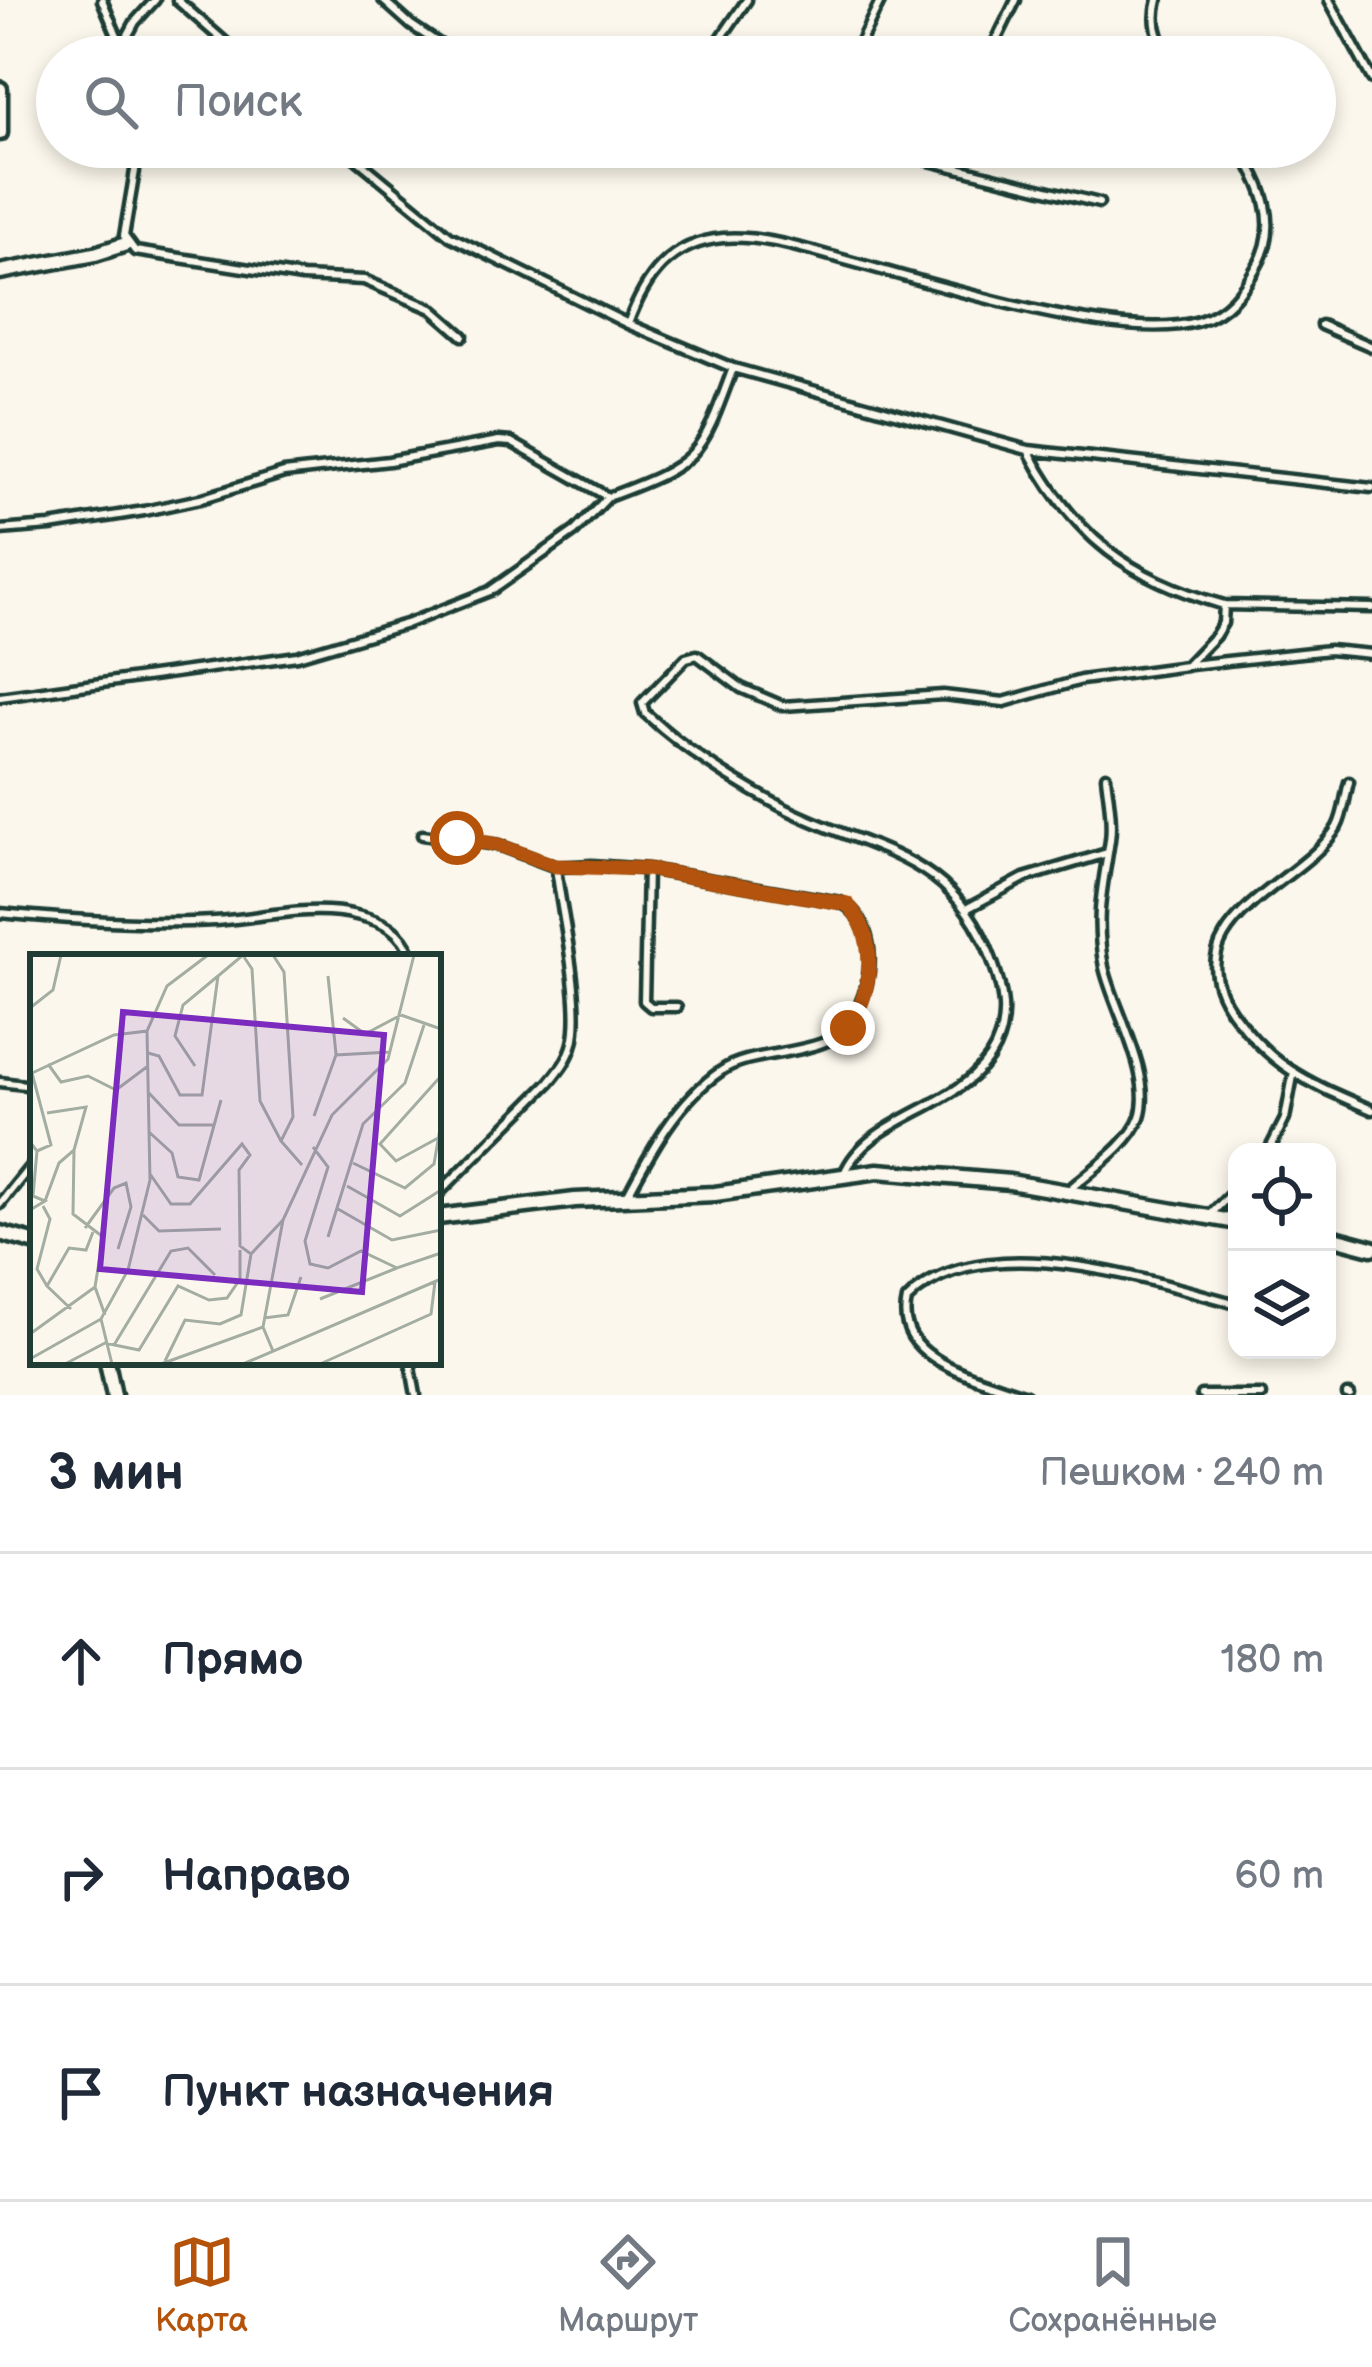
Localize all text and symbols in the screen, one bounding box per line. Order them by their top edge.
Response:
search box [36,36,1336,168]
icon: search [78,69,144,135]
text: Поиск [174,75,302,130]
route start [430,811,484,865]
inset map [30,954,441,1365]
route end [821,1001,875,1055]
map controls [1228,1143,1336,1359]
button: locate [1228,1143,1336,1251]
button: layers [1228,1251,1336,1359]
text: 3 мин [48,1443,184,1504]
text: Пешком · 240 m [1039,1450,1324,1497]
icon: ahead [48,1628,114,1694]
text: Прямо [162,1633,303,1688]
text: 180 m [1220,1637,1324,1684]
icon: right [48,1844,114,1910]
text: Направо [162,1849,351,1904]
text: 60 m [1234,1853,1324,1900]
icon: arrive [48,2060,114,2126]
text: Пункт назначения [162,2065,554,2120]
tab: Карта [155,2229,248,2341]
tab: Маршрут [558,2229,698,2341]
tab: Сохранённые [1008,2229,1217,2341]

